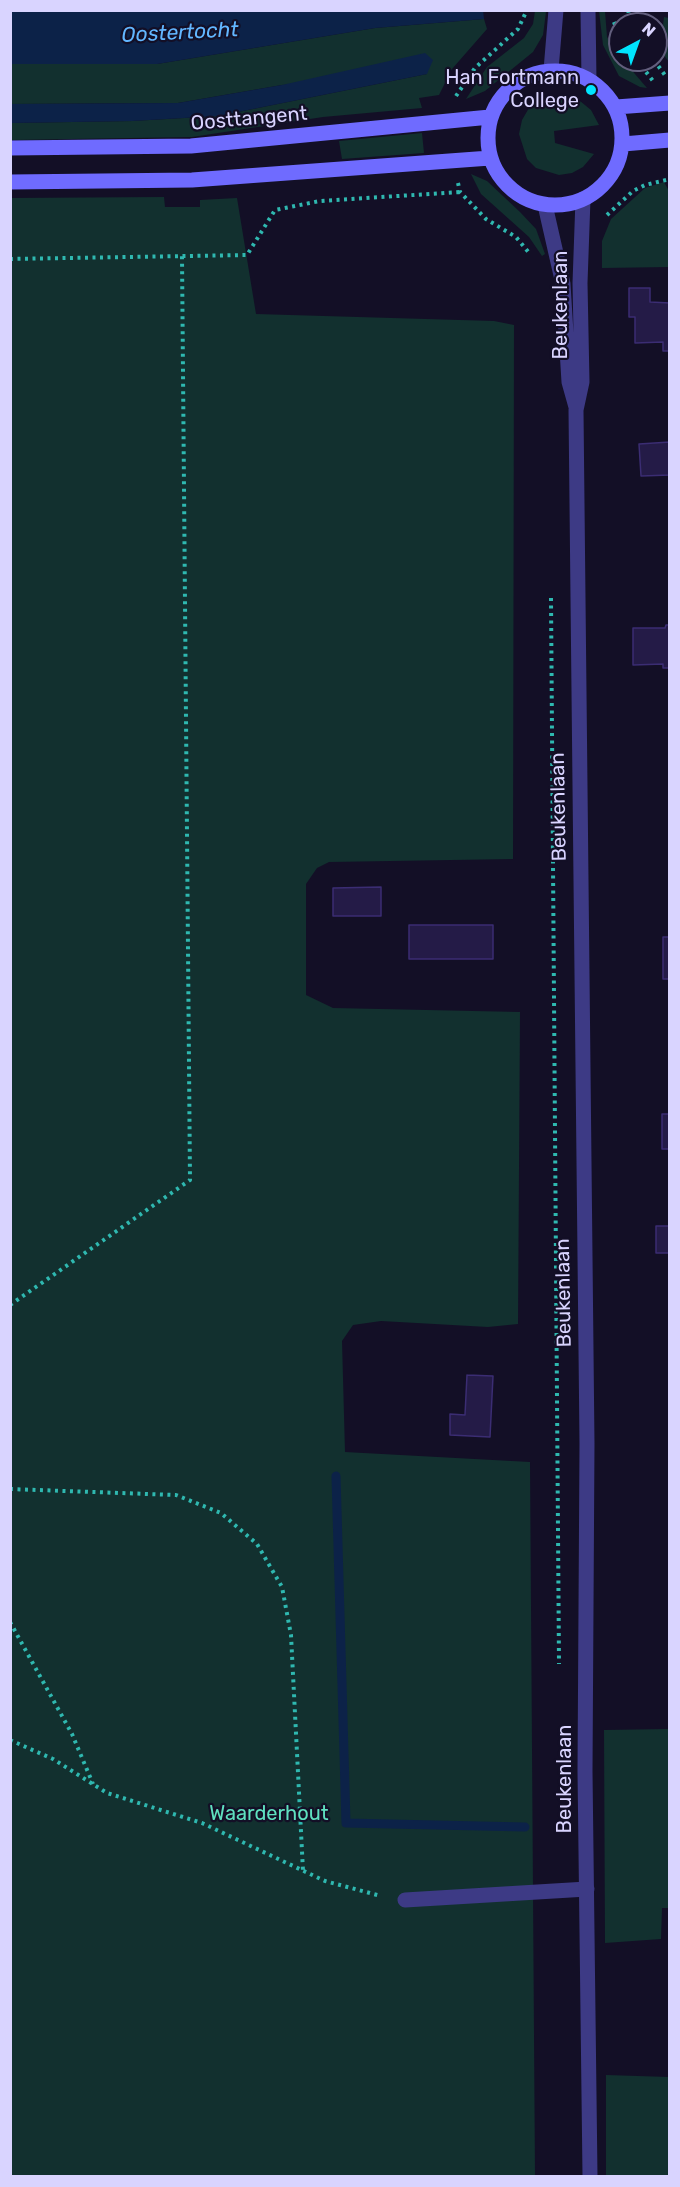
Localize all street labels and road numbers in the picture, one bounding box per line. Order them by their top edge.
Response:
street label: Oosttangent [190,102,308,136]
street label: Beukenlaan [549,251,573,359]
street label: Beukenlaan [546,752,572,862]
street label: Beukenlaan [551,1238,577,1348]
street label: Beukenlaan [553,1725,577,1833]

